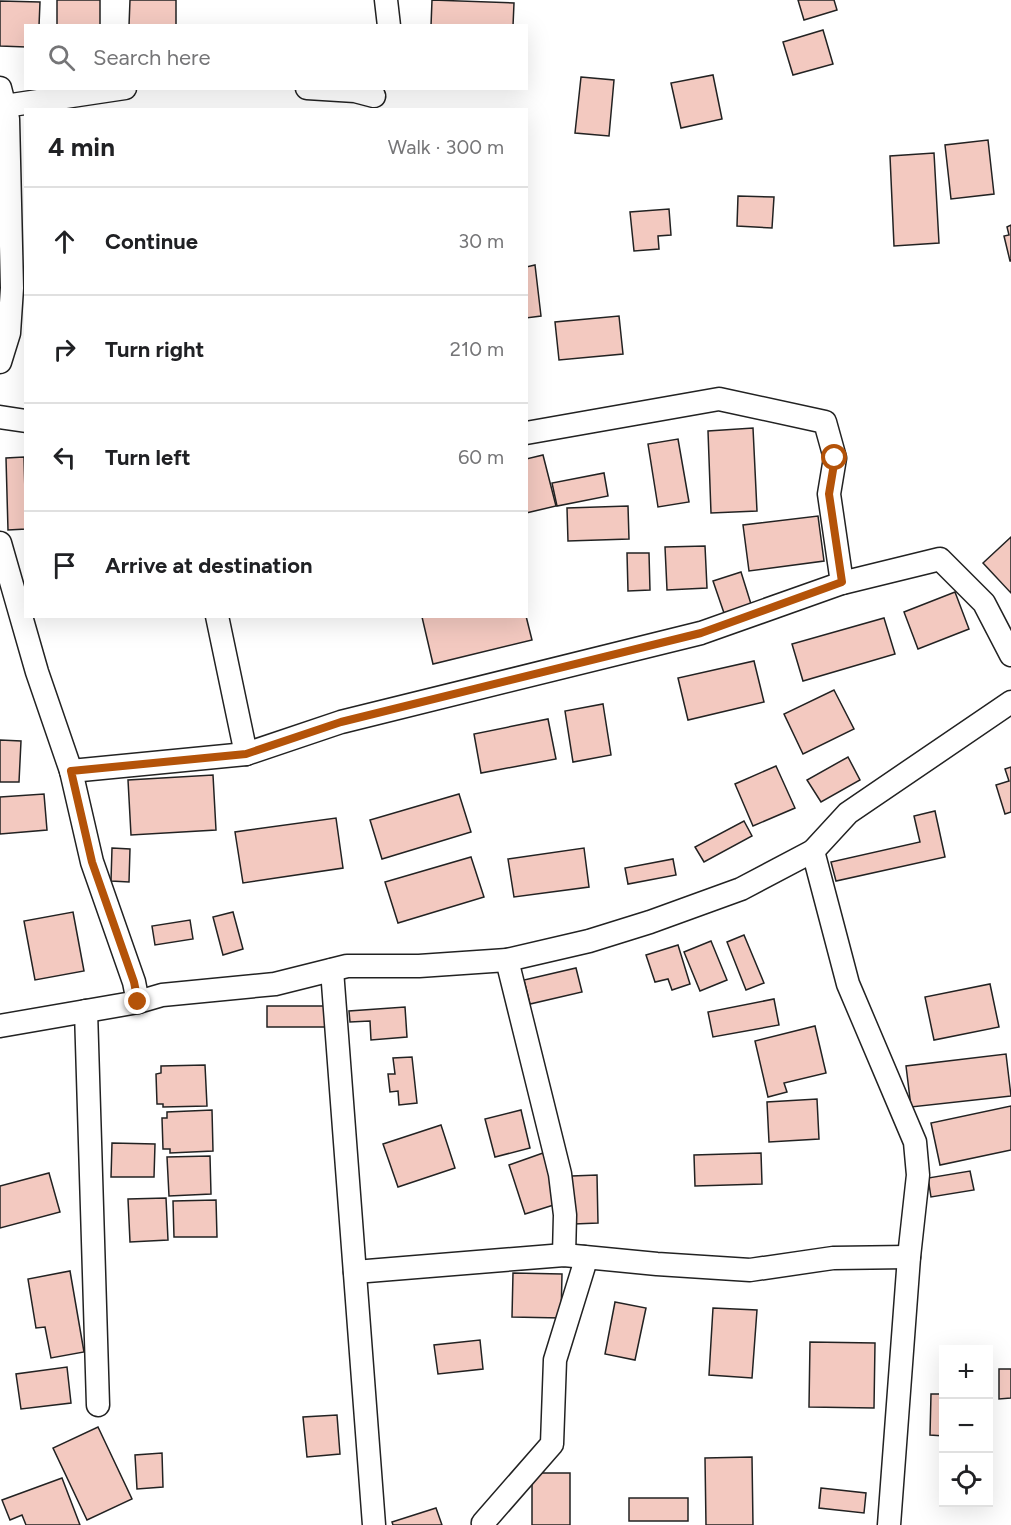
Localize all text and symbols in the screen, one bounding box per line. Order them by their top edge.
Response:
search box [24,24,528,90]
icon: search [45,41,78,74]
text: Search here [93,44,211,71]
text: 4 min [48,131,115,163]
text: Walk · 300 m [388,135,504,159]
icon: ahead [48,225,81,258]
text: Continue [105,228,198,255]
text: 30 m [458,229,504,253]
icon: right [48,333,81,366]
text: Turn right [105,336,204,363]
text: 210 m [450,337,504,361]
icon: left [48,441,81,474]
text: Turn left [105,444,191,471]
route start [821,444,847,470]
text: 60 m [458,445,504,469]
icon: arrive [48,549,81,582]
text: Arrive at destination [105,552,313,579]
route end [124,988,150,1014]
map controls [939,1345,993,1507]
button: + [939,1345,993,1399]
button: − [939,1399,993,1453]
button: locate [939,1453,993,1507]

